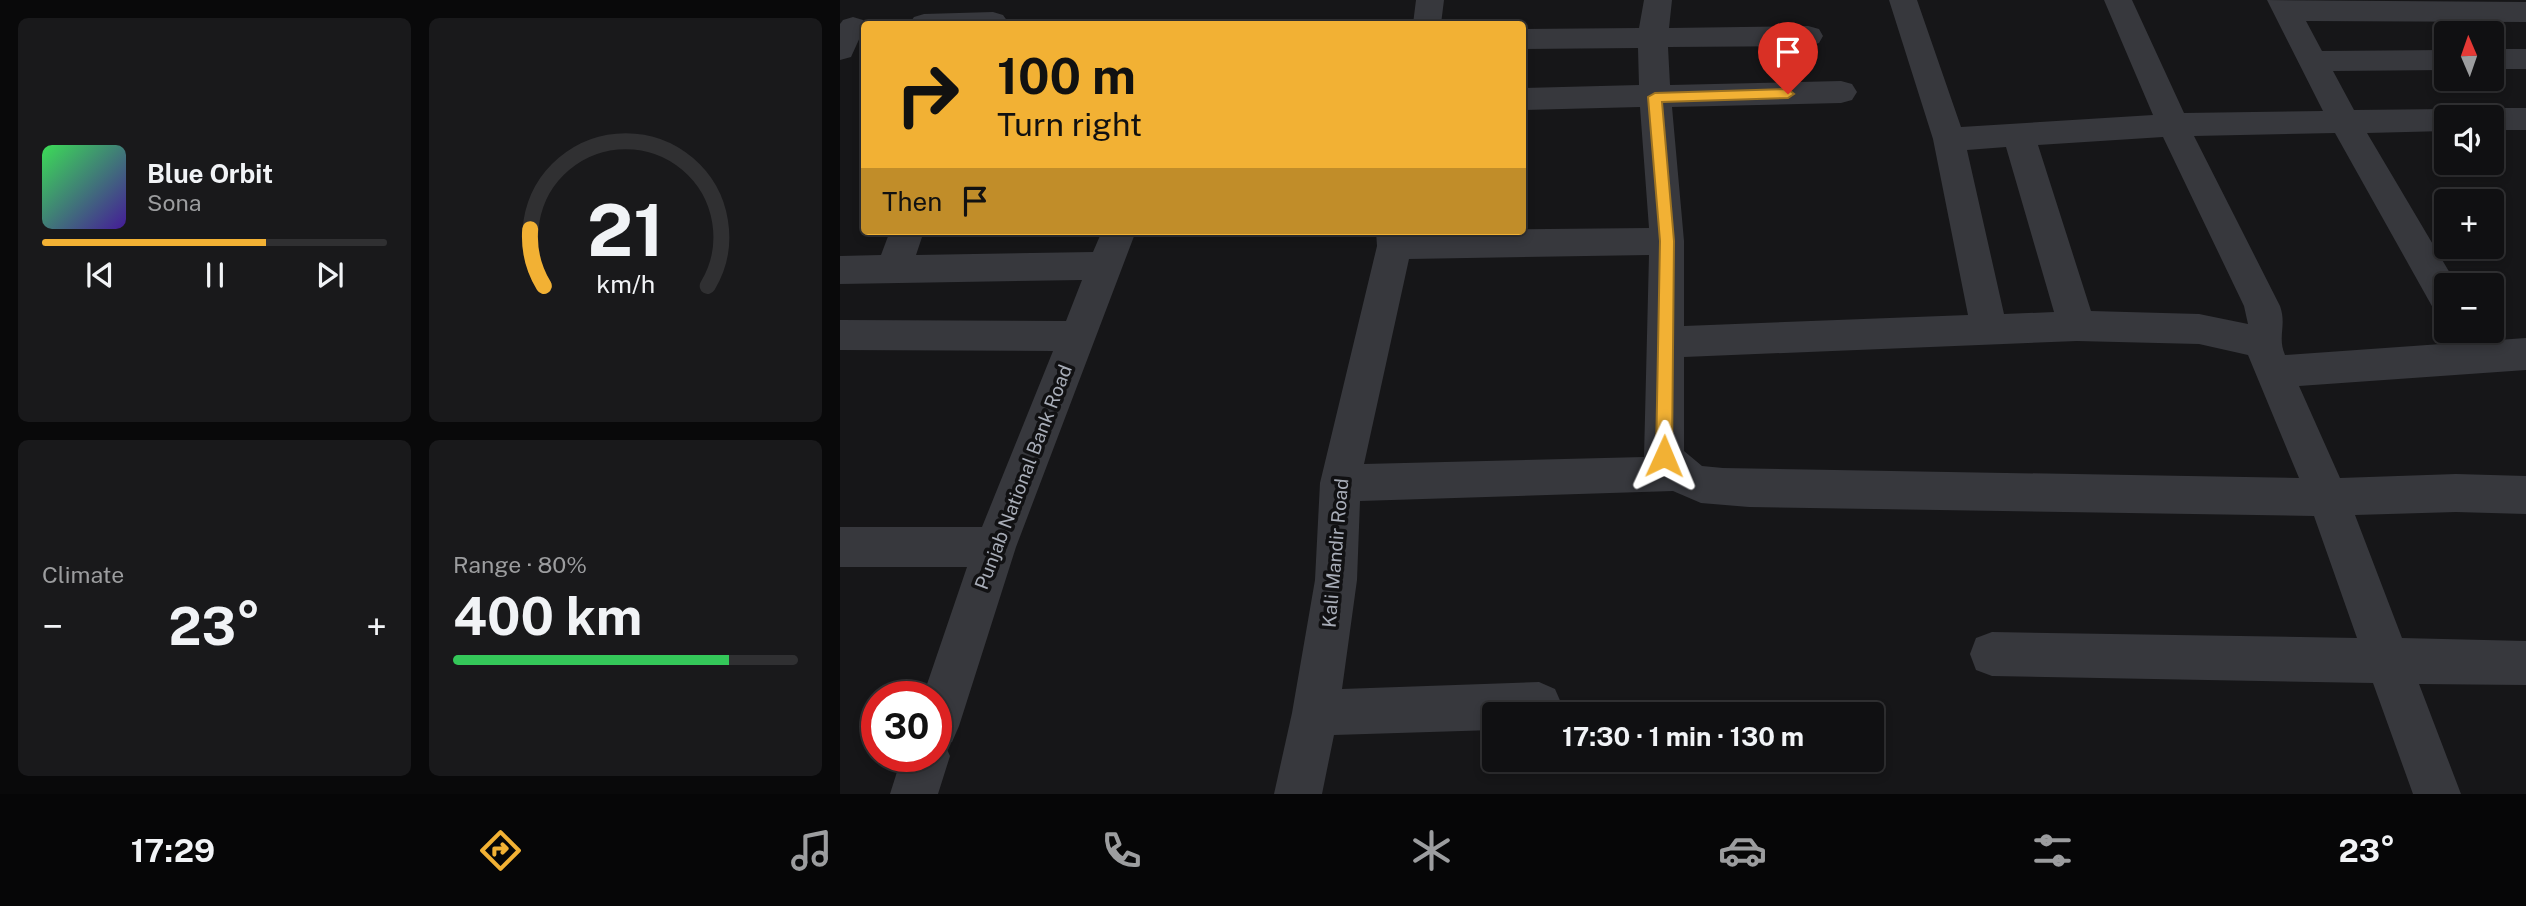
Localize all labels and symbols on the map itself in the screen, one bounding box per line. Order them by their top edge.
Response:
north arrow [2434,21,2504,91]
pin [1758,22,1818,94]
street label: Punjab National Bank Road [970,362,1076,592]
position arrow [1627,419,1701,493]
street label: Kali Mandir Road [1318,477,1352,629]
speed limit sign: 30 [861,681,952,772]

